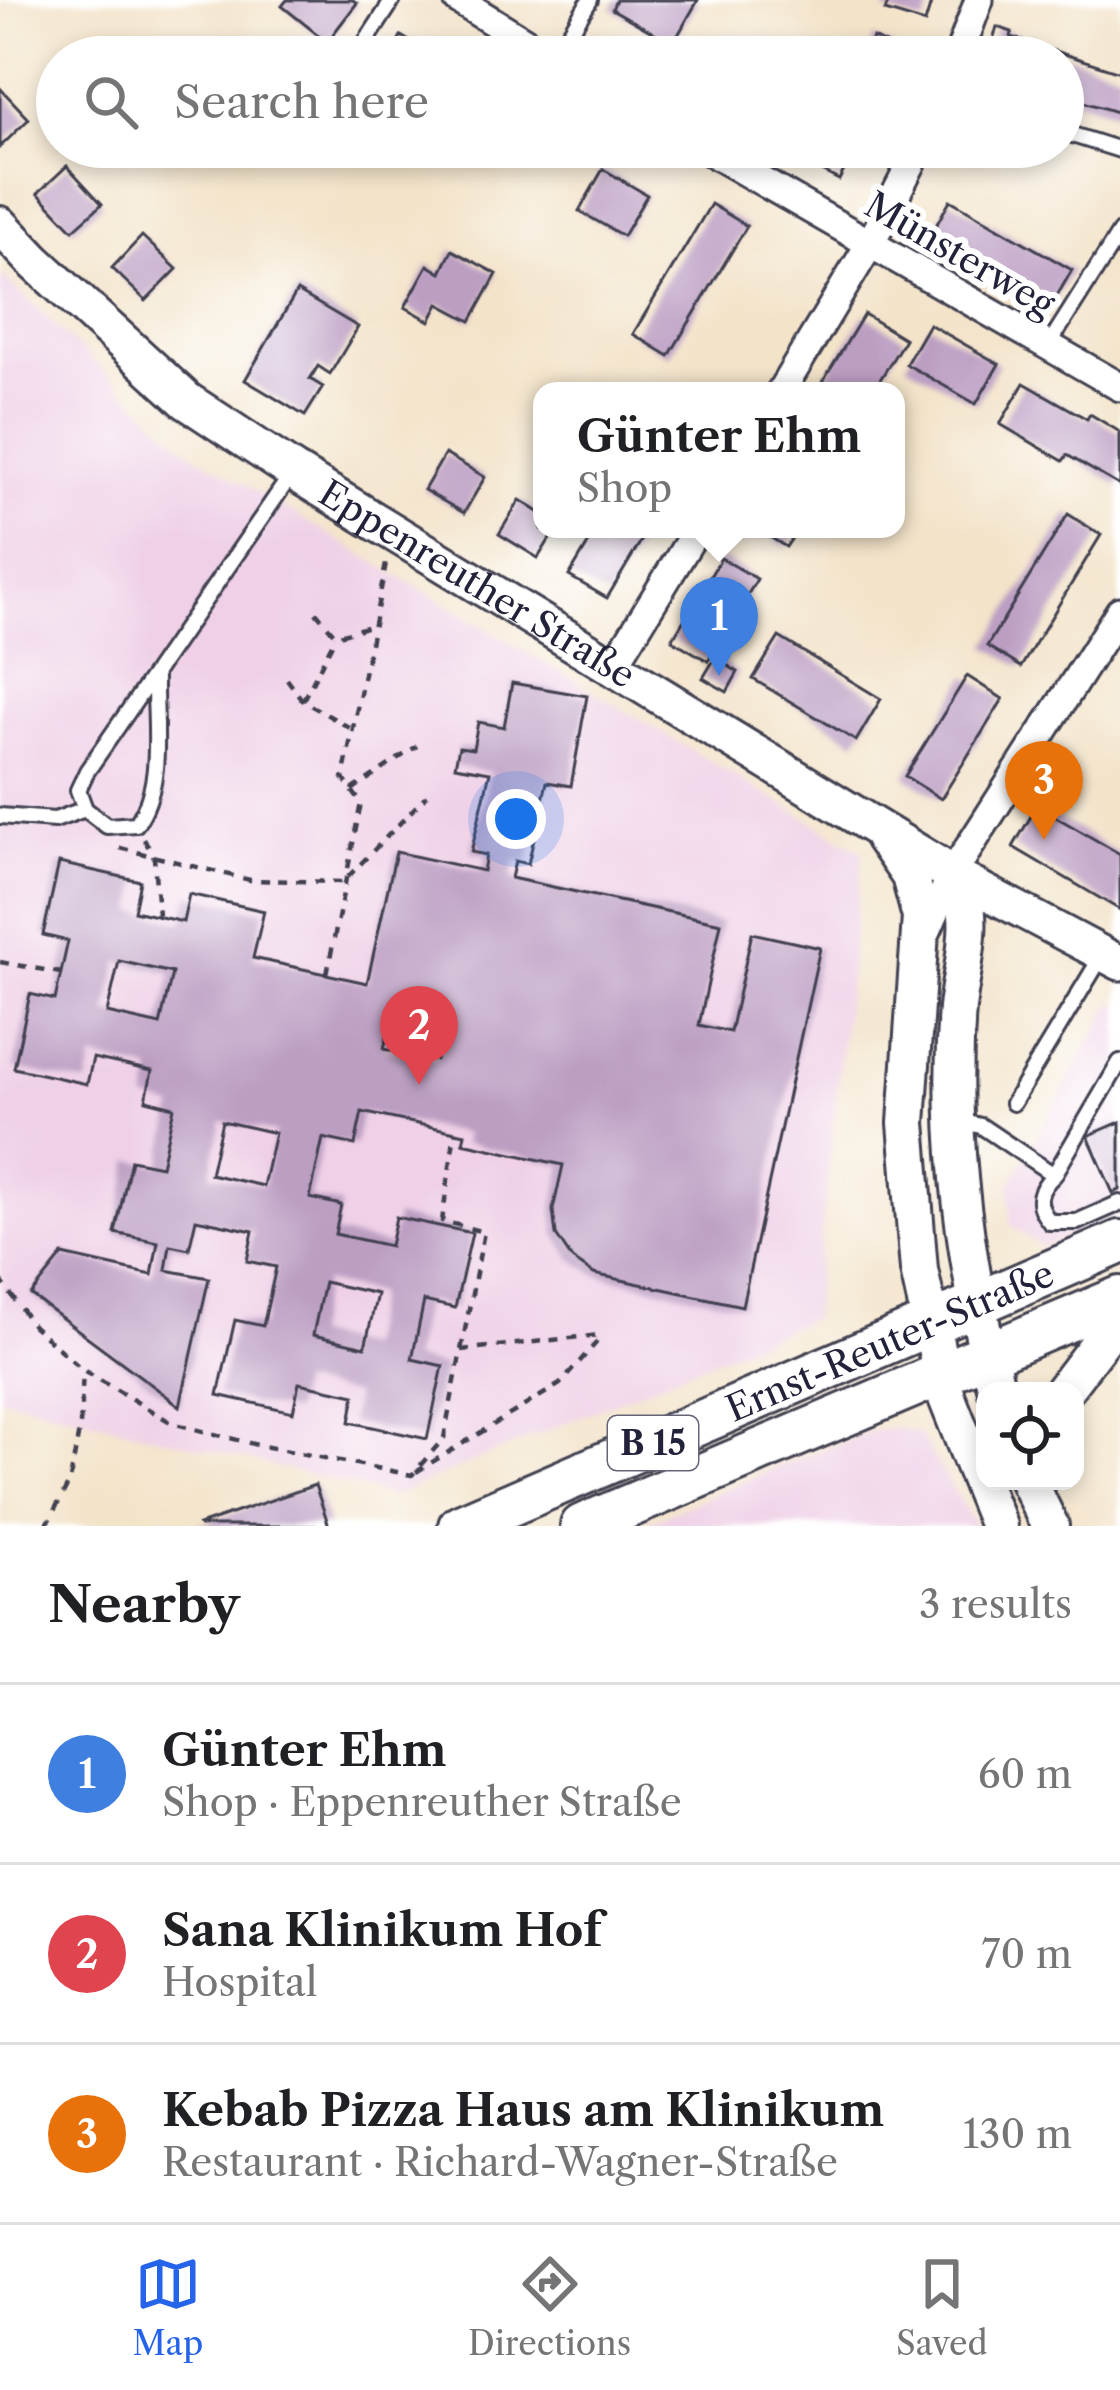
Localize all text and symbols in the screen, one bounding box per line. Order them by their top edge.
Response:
search box [36,36,1084,168]
icon: search [78,69,144,135]
text: Search here [174,74,429,130]
street label: Münsterweg [857,182,1063,326]
popup [533,382,905,538]
text: Günter Ehm [577,408,861,464]
text: Shop [577,464,672,512]
street label: Eppenreuther Straße [311,471,643,697]
pin: 1 [680,577,758,676]
pin: 3 [1005,741,1083,840]
your location [486,789,546,849]
pin: 2 [380,986,458,1085]
street label: Ernst-Reuter-Straße [719,1251,1060,1431]
map controls [976,1382,1084,1490]
button: locate [976,1382,1084,1490]
road number: B 15 [608,1416,698,1470]
text: Nearby [48,1573,240,1635]
text: 3 results [919,1580,1072,1628]
text: Günter Ehm [162,1722,447,1778]
text: 1 [78,1750,96,1798]
text: 60 m [978,1750,1072,1798]
text: Shop · Eppenreuther Straße [162,1778,681,1826]
text: Sana Klinikum Hof [162,1902,602,1958]
text: 2 [75,1930,99,1978]
text: 70 m [981,1930,1072,1978]
text: Hospital [162,1958,317,2006]
text: Kebab Pizza Haus am Klinikum [162,2082,884,2138]
text: 3 [76,2110,98,2158]
text: 130 m [963,2110,1072,2158]
text: Restaurant · Richard-Wagner-Straße [162,2138,838,2186]
tab: Map [132,2251,203,2364]
tab: Directions [468,2251,631,2364]
tab: Saved [896,2251,988,2364]

